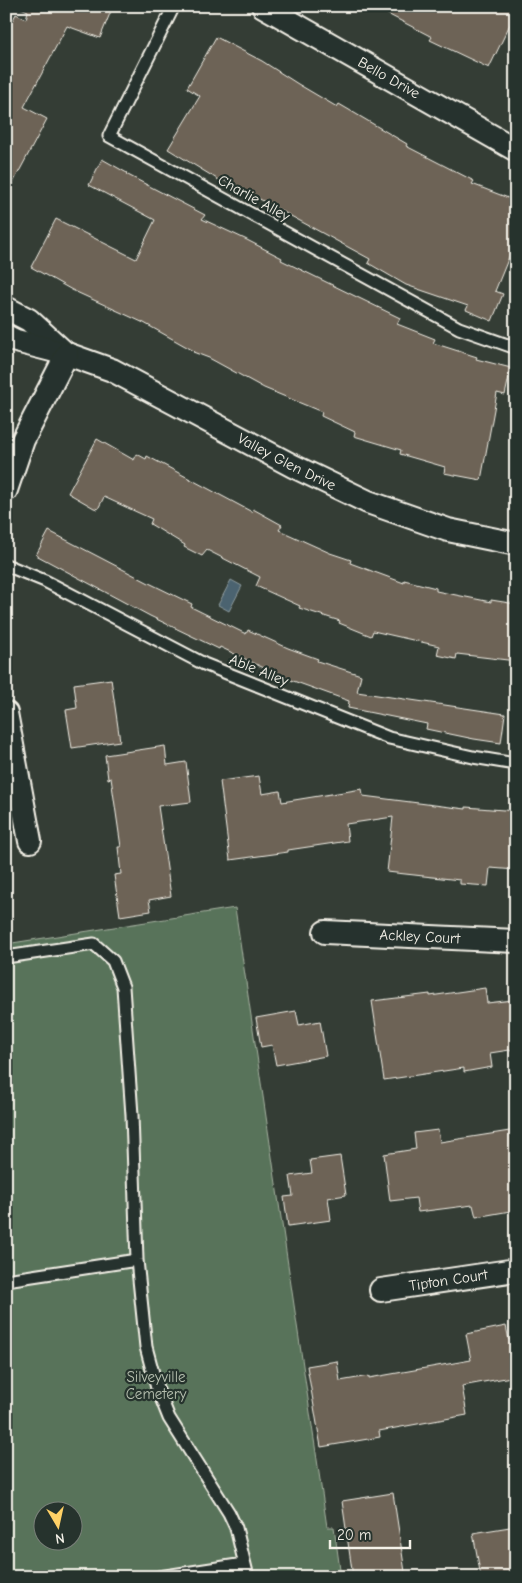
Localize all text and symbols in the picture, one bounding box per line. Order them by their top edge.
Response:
street label: Bello Drive [355,53,424,103]
street label: Charlie Alley [215,171,293,225]
street label: Valley Glen Drive [235,429,339,494]
street label: Able Alley [227,650,291,690]
street label: Ackley Court [379,926,461,947]
street label: Tipton Court [408,1265,490,1295]
park label: Silveyville Cemetery [126,1368,187,1403]
north arrow [32,1500,82,1550]
scale bar [330,1518,410,1550]
text: 20 m [337,1526,371,1544]
text: N [54,1529,66,1547]

